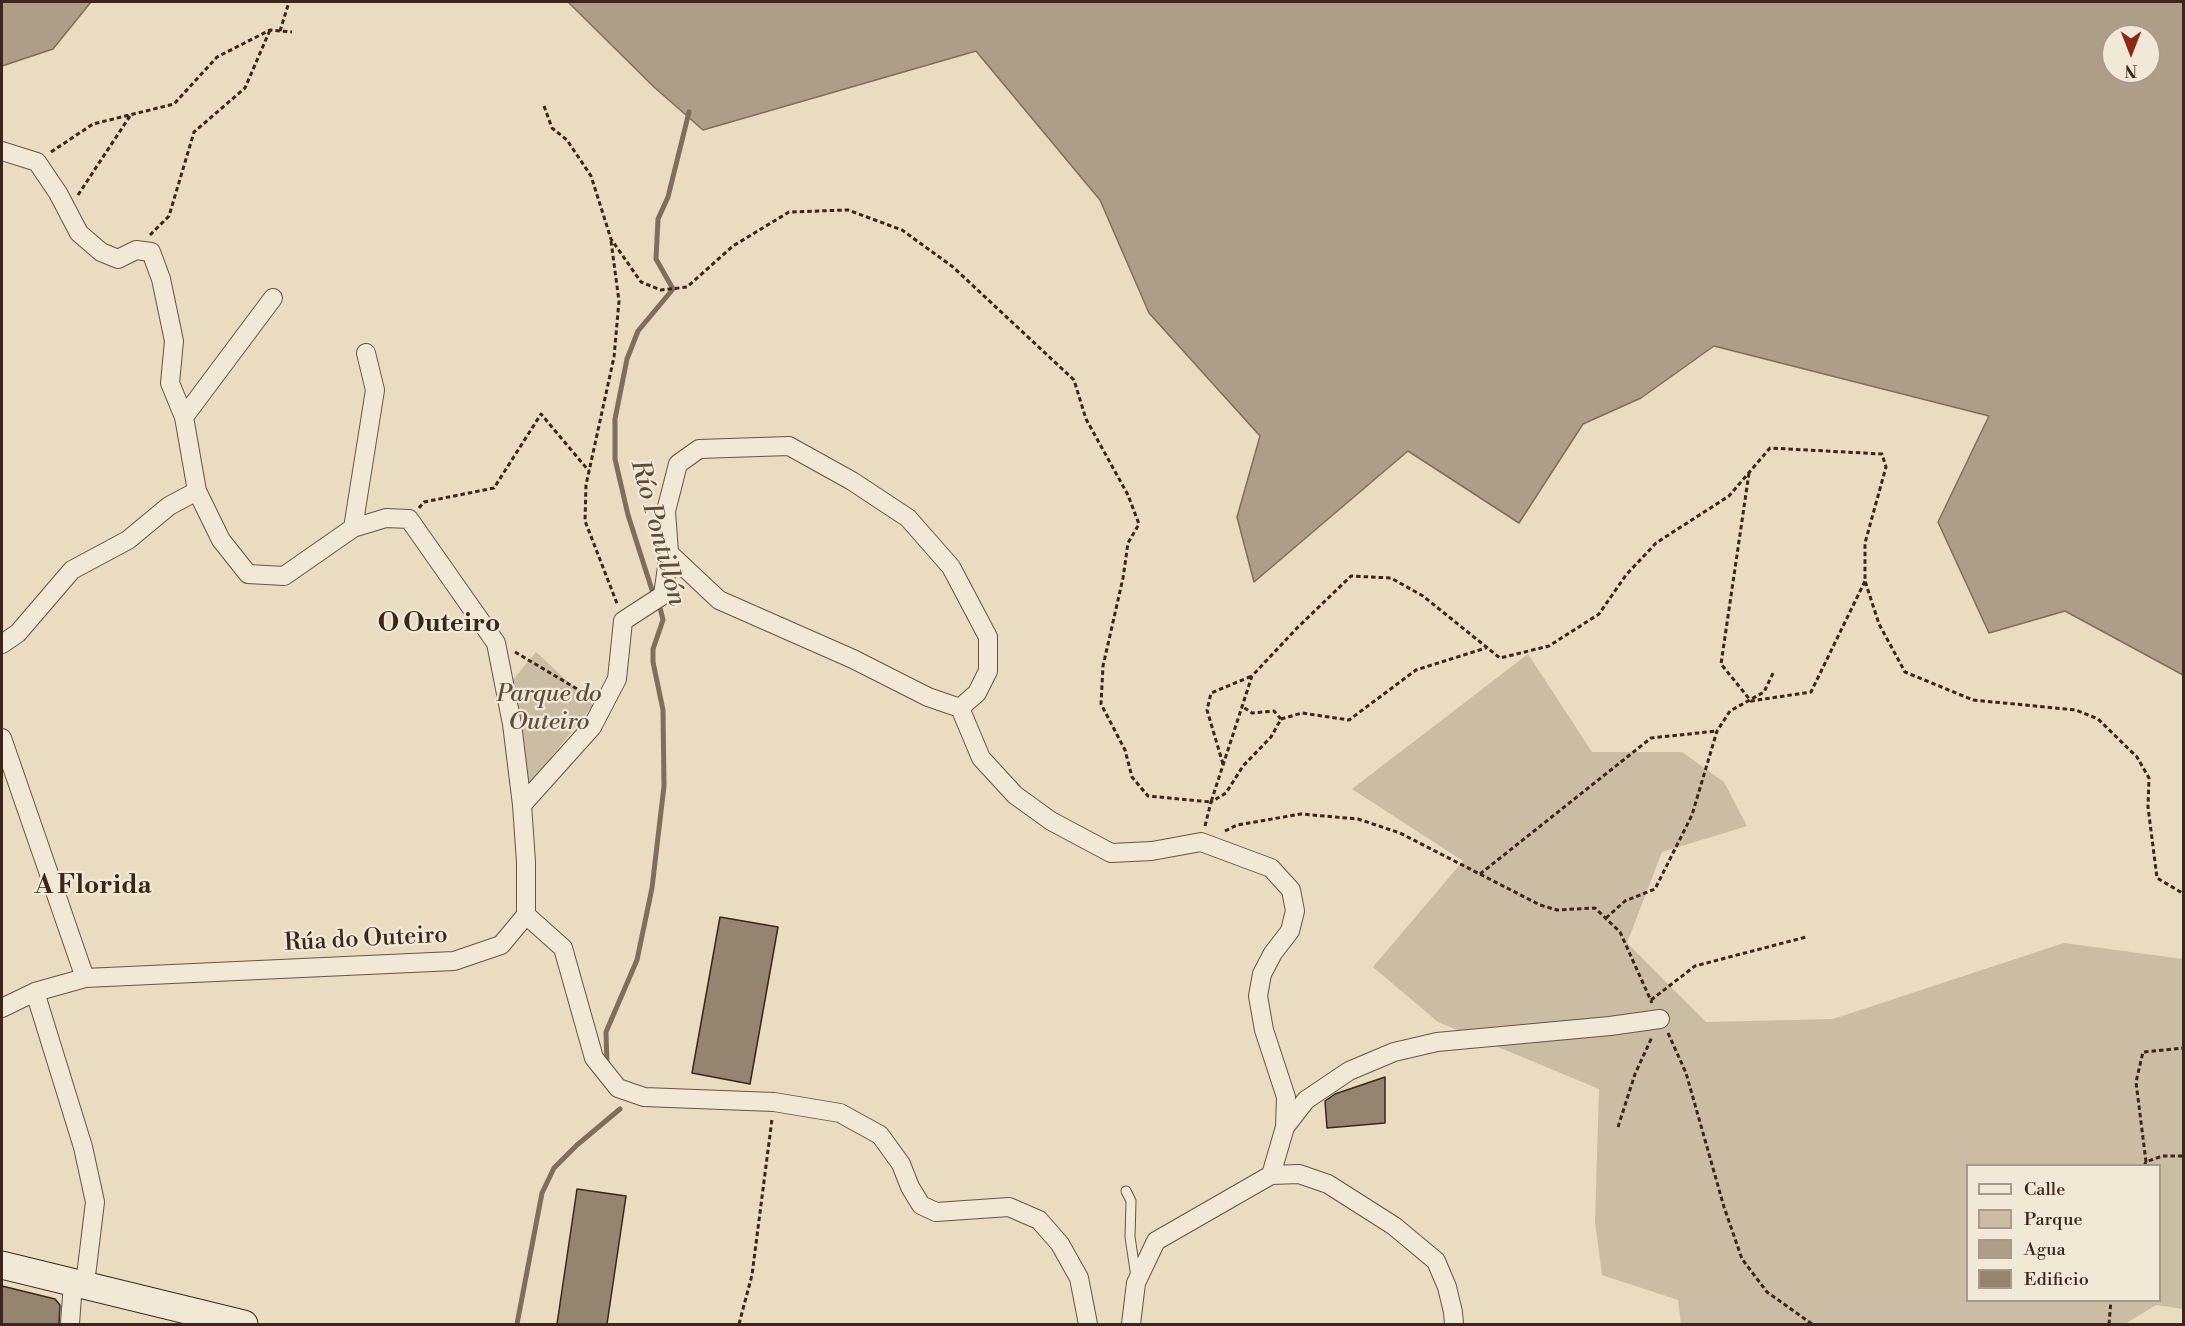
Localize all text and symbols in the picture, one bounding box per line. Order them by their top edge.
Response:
north arrow [2101,24,2161,84]
text: N [2125,60,2137,80]
water label: Río Pontillón [623,457,691,609]
district label: O Outeiro [378,609,500,641]
park label: Parque do Outeiro [496,681,602,737]
district label: A Florida [34,871,152,903]
street label: Rúa do Outeiro [283,921,449,959]
legend [1966,1164,2161,1302]
text: Calle [2024,1178,2065,1201]
text: Parque [2024,1208,2083,1231]
text: Agua [2024,1238,2066,1261]
text: Edificio [2024,1268,2089,1291]

